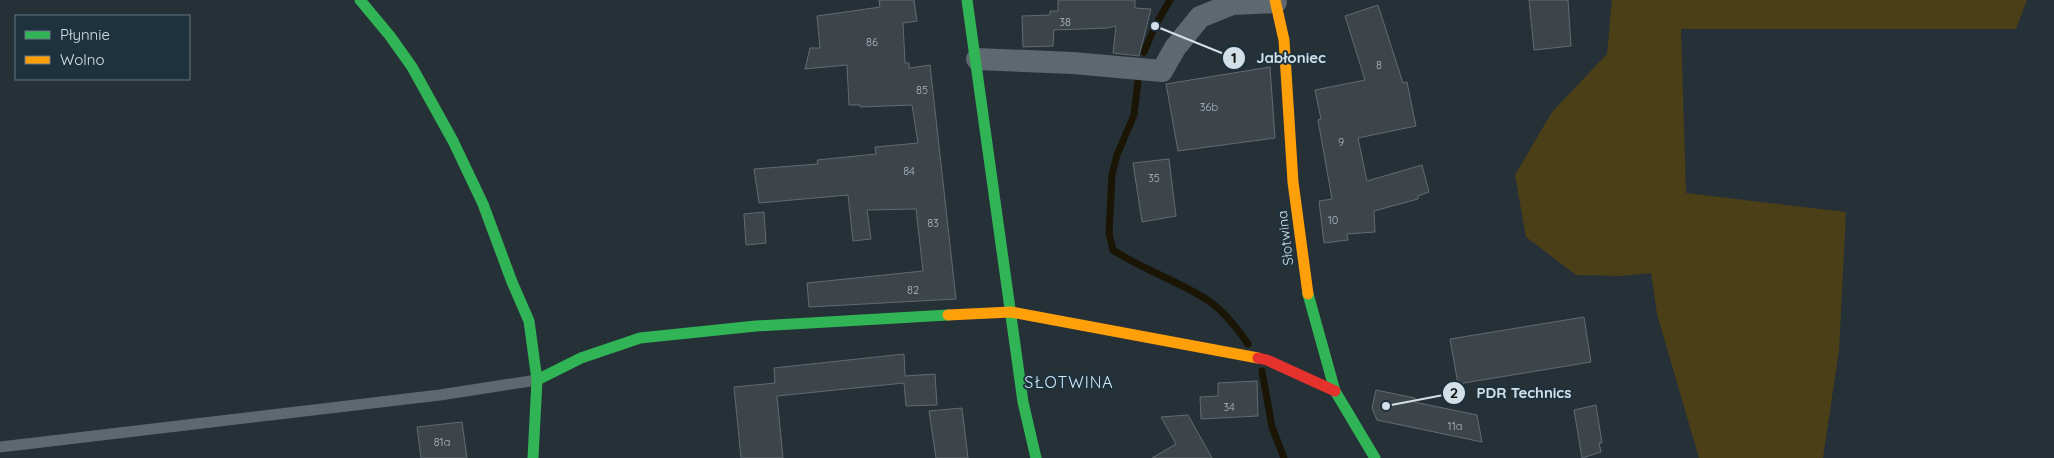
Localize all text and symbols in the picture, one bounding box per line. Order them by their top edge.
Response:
legend [15,15,190,80]
house number: 38 [1059,15,1071,29]
text: Płynnie [60,25,110,44]
house number: 86 [866,35,878,49]
callout: Jabłoniec [1221,43,1336,73]
text: 1 [1231,48,1237,67]
text: Jabłoniec [1256,48,1326,67]
text: Wolno [60,50,105,69]
house number: 8 [1376,58,1382,72]
house number: 85 [916,83,928,97]
house number: 36b [1200,100,1219,114]
house number: 9 [1338,135,1344,149]
house number: 84 [903,164,915,178]
house number: 35 [1148,171,1160,185]
street label: Słotwina [1273,210,1297,266]
house number: 10 [1328,213,1338,227]
house number: 83 [927,216,939,230]
house number: 82 [907,283,919,297]
district label: SŁOTWINA [1024,372,1114,392]
callout: PDR Technics [1441,378,1581,408]
text: 2 [1450,383,1458,402]
text: PDR Technics [1477,383,1571,402]
house number: 34 [1223,400,1235,414]
house number: 11a [1448,419,1462,433]
house number: 81a [434,435,450,449]

